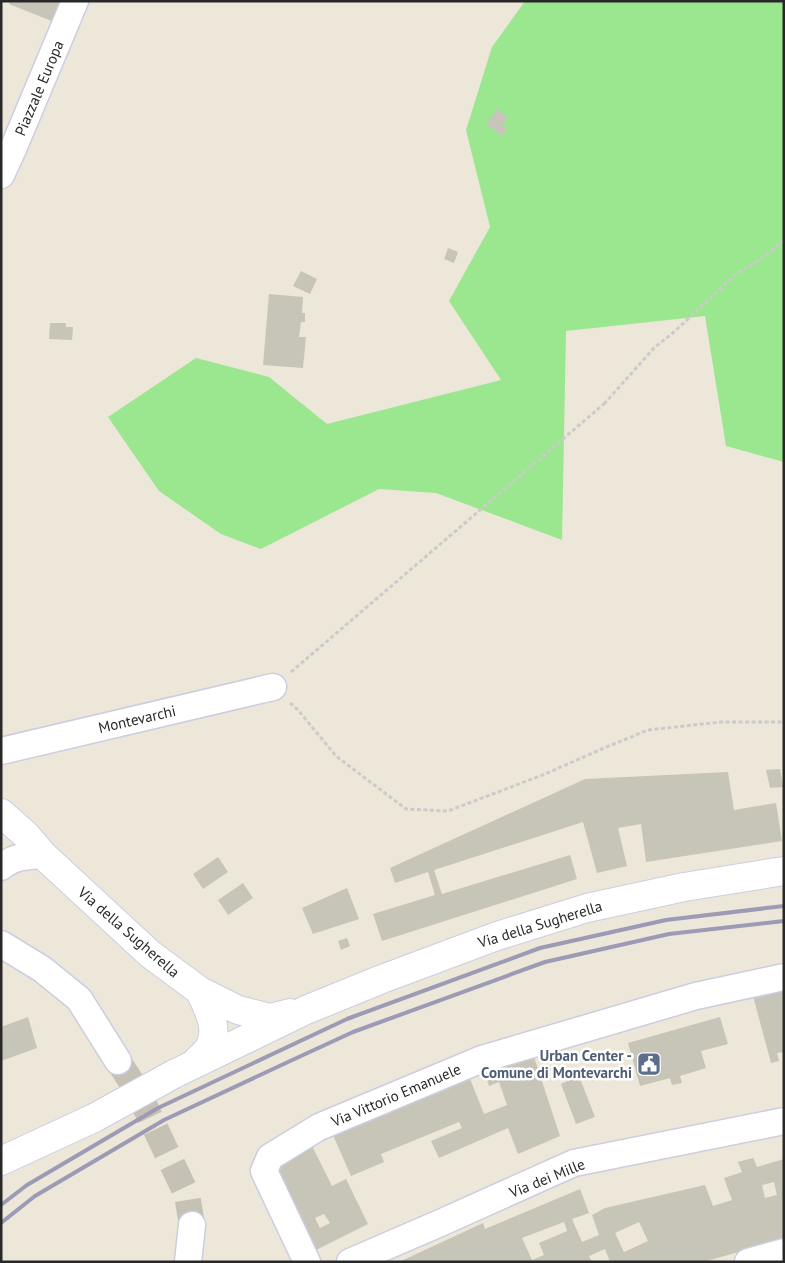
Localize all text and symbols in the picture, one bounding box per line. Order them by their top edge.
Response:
street label: Piazzale Europa [10,38,68,138]
street label: Montevarchi [96,701,178,737]
street label: Via della Sugherella [73,882,184,981]
street label: Via della Sugherella [475,896,604,952]
place label: Urban Center - Comune di Montevarchi [481,1046,632,1082]
public building icon: Urban Center - Comune di Montevarchi [636,1051,662,1077]
street label: Via Vittorio Emanuele [327,1059,464,1131]
street label: Via dei Mille [505,1154,588,1202]

